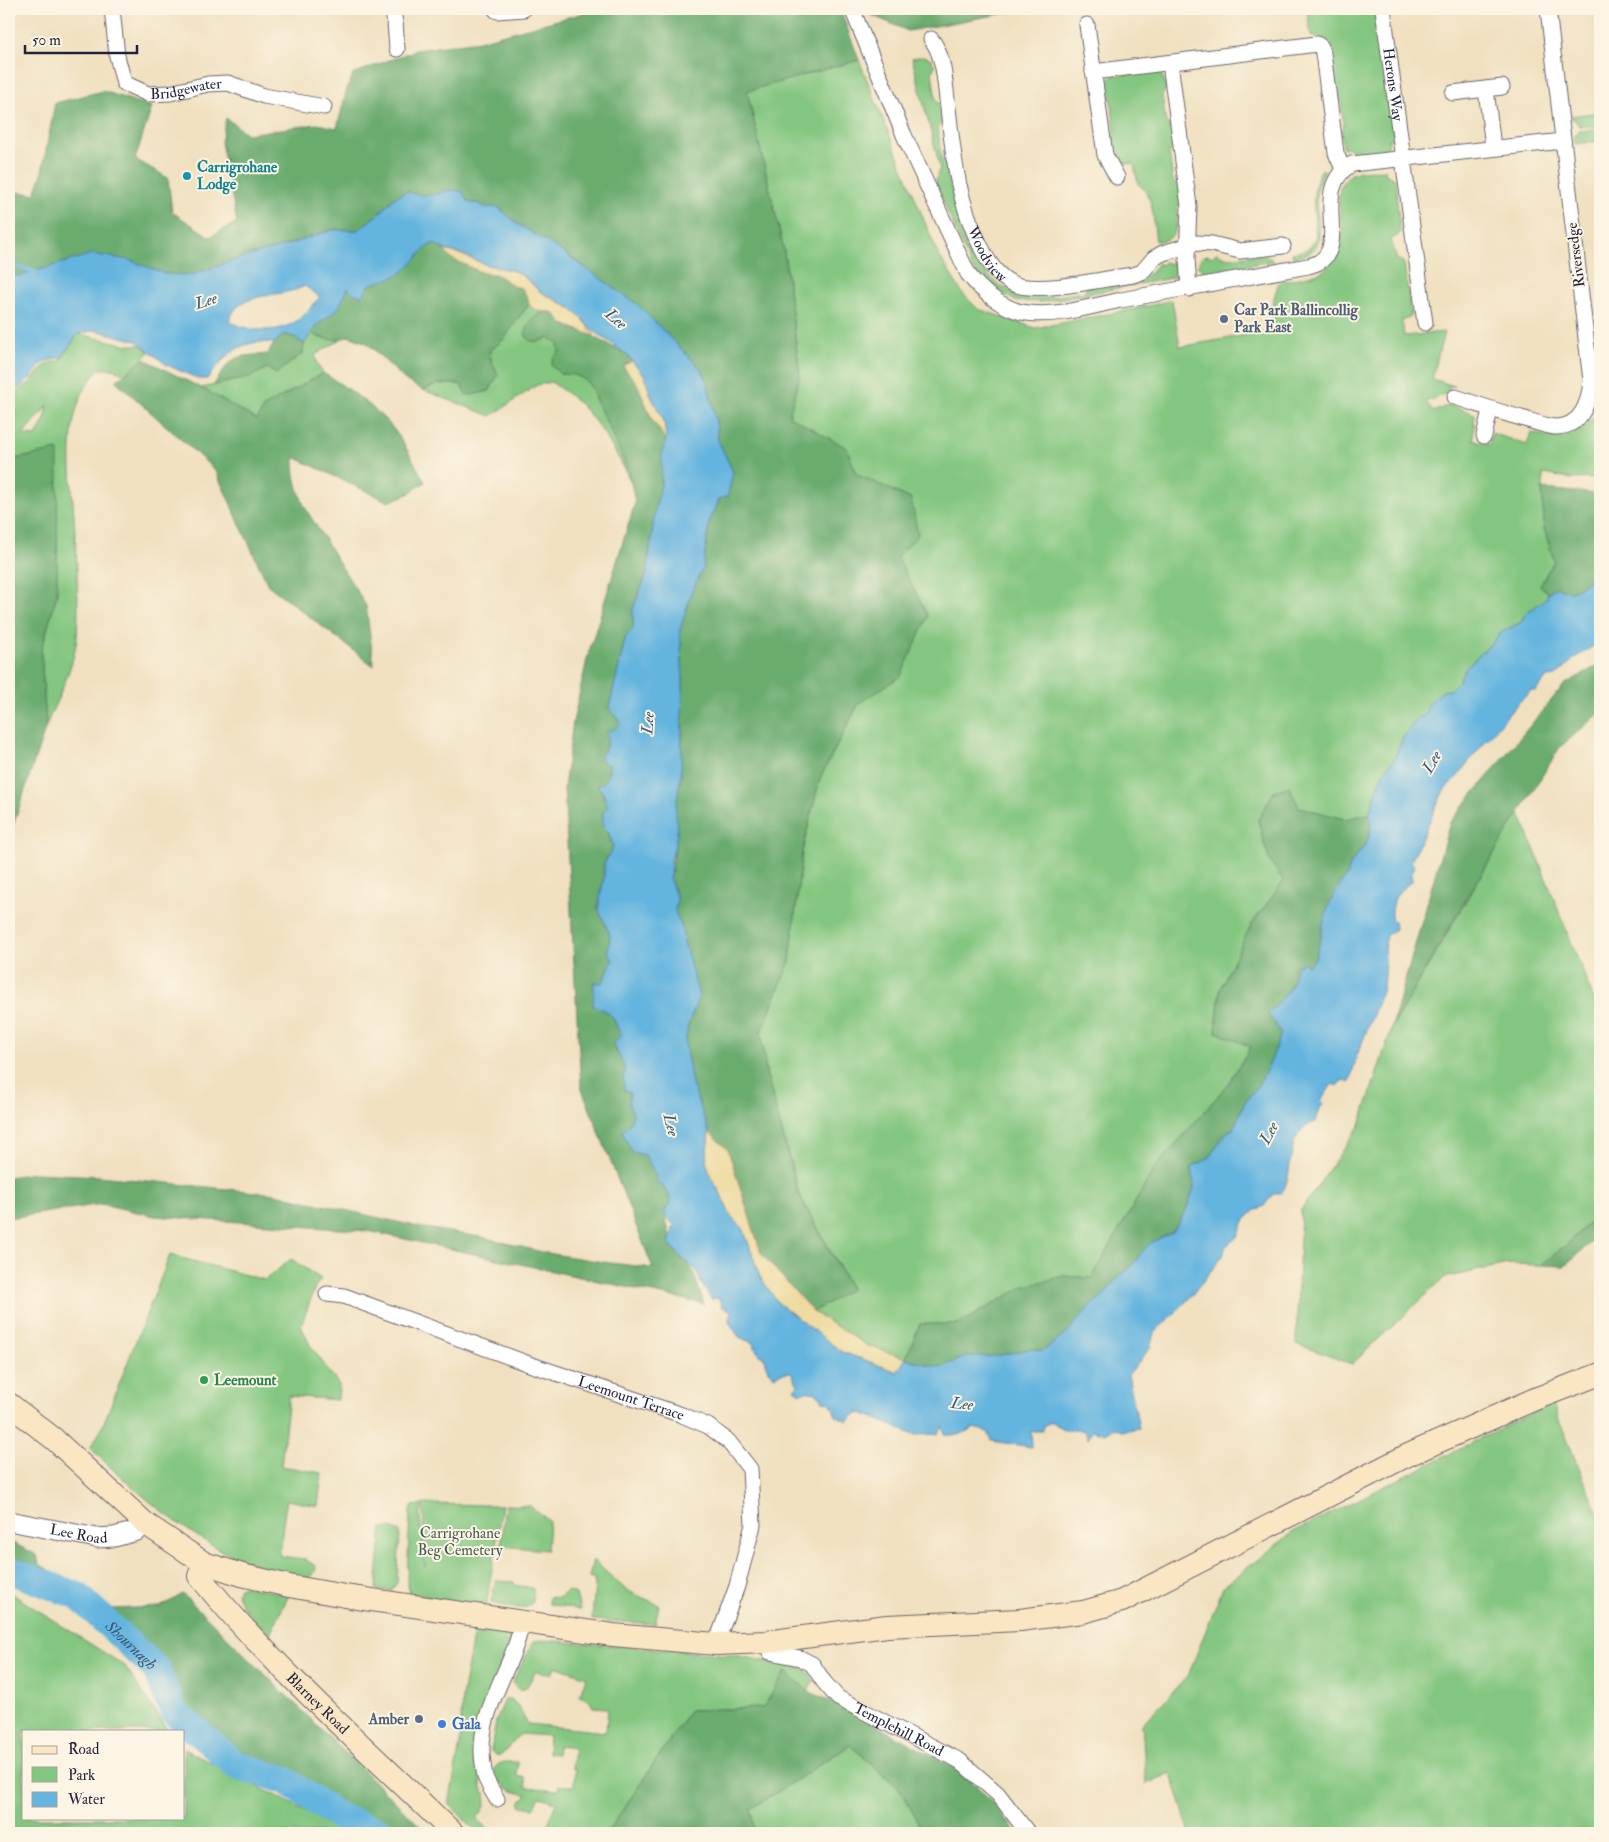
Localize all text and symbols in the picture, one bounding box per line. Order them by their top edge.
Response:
scale bar [25,22,138,54]
text: 50 m [32,31,61,50]
street label: Herons Way [1379,46,1407,123]
street label: Bridgewater [150,74,222,103]
place label: Carrigrohane Lodge [197,158,278,195]
marker: Carrigrohane Lodge [181,170,193,182]
street label: Riversedge [1563,221,1589,289]
street label: Woodview [963,223,1011,287]
water label: Lee [191,288,220,314]
place label: Car Park Ballincollig Park East [1234,301,1358,337]
water label: Lee [600,303,631,334]
marker: Car Park Ballincollig Park East [1218,313,1230,325]
water label: Lee [637,711,659,736]
water label: Lee [1417,747,1447,778]
water label: Lee [659,1111,683,1139]
water label: Lee [1254,1118,1283,1148]
place label: Leemount [214,1371,277,1390]
street label: Leemount Terrace [576,1372,687,1425]
marker: Leemount [198,1374,210,1386]
water label: Lee [949,1393,975,1415]
street label: Lee Road [48,1520,109,1548]
park label: Carrigrohane Beg Cemetery [417,1524,503,1560]
water label: Shournagh [100,1616,161,1674]
street label: Blarney Road [282,1668,354,1739]
street label: Templehill Road [850,1698,948,1761]
place label: Amber [368,1710,409,1729]
marker: Amber [413,1713,425,1725]
place label: Gala [452,1715,482,1734]
marker: Gala [436,1718,448,1730]
legend [22,1730,185,1820]
text: Road [68,1740,100,1759]
text: Park [68,1766,95,1785]
text: Water [67,1790,105,1809]

